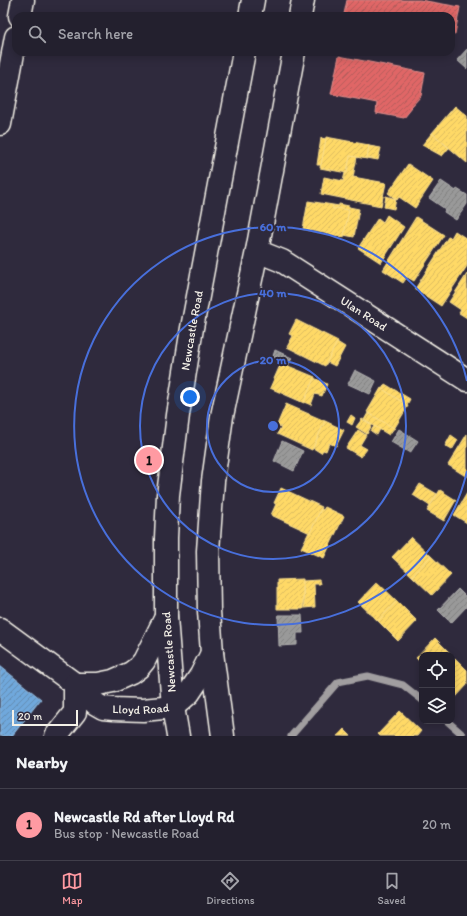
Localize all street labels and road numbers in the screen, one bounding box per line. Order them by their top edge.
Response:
street label: Newcastle Road [178,289,206,372]
street label: Ulan Road [338,293,390,334]
street label: Newcastle Road [159,611,179,693]
street label: Lloyd Road [112,700,170,717]

